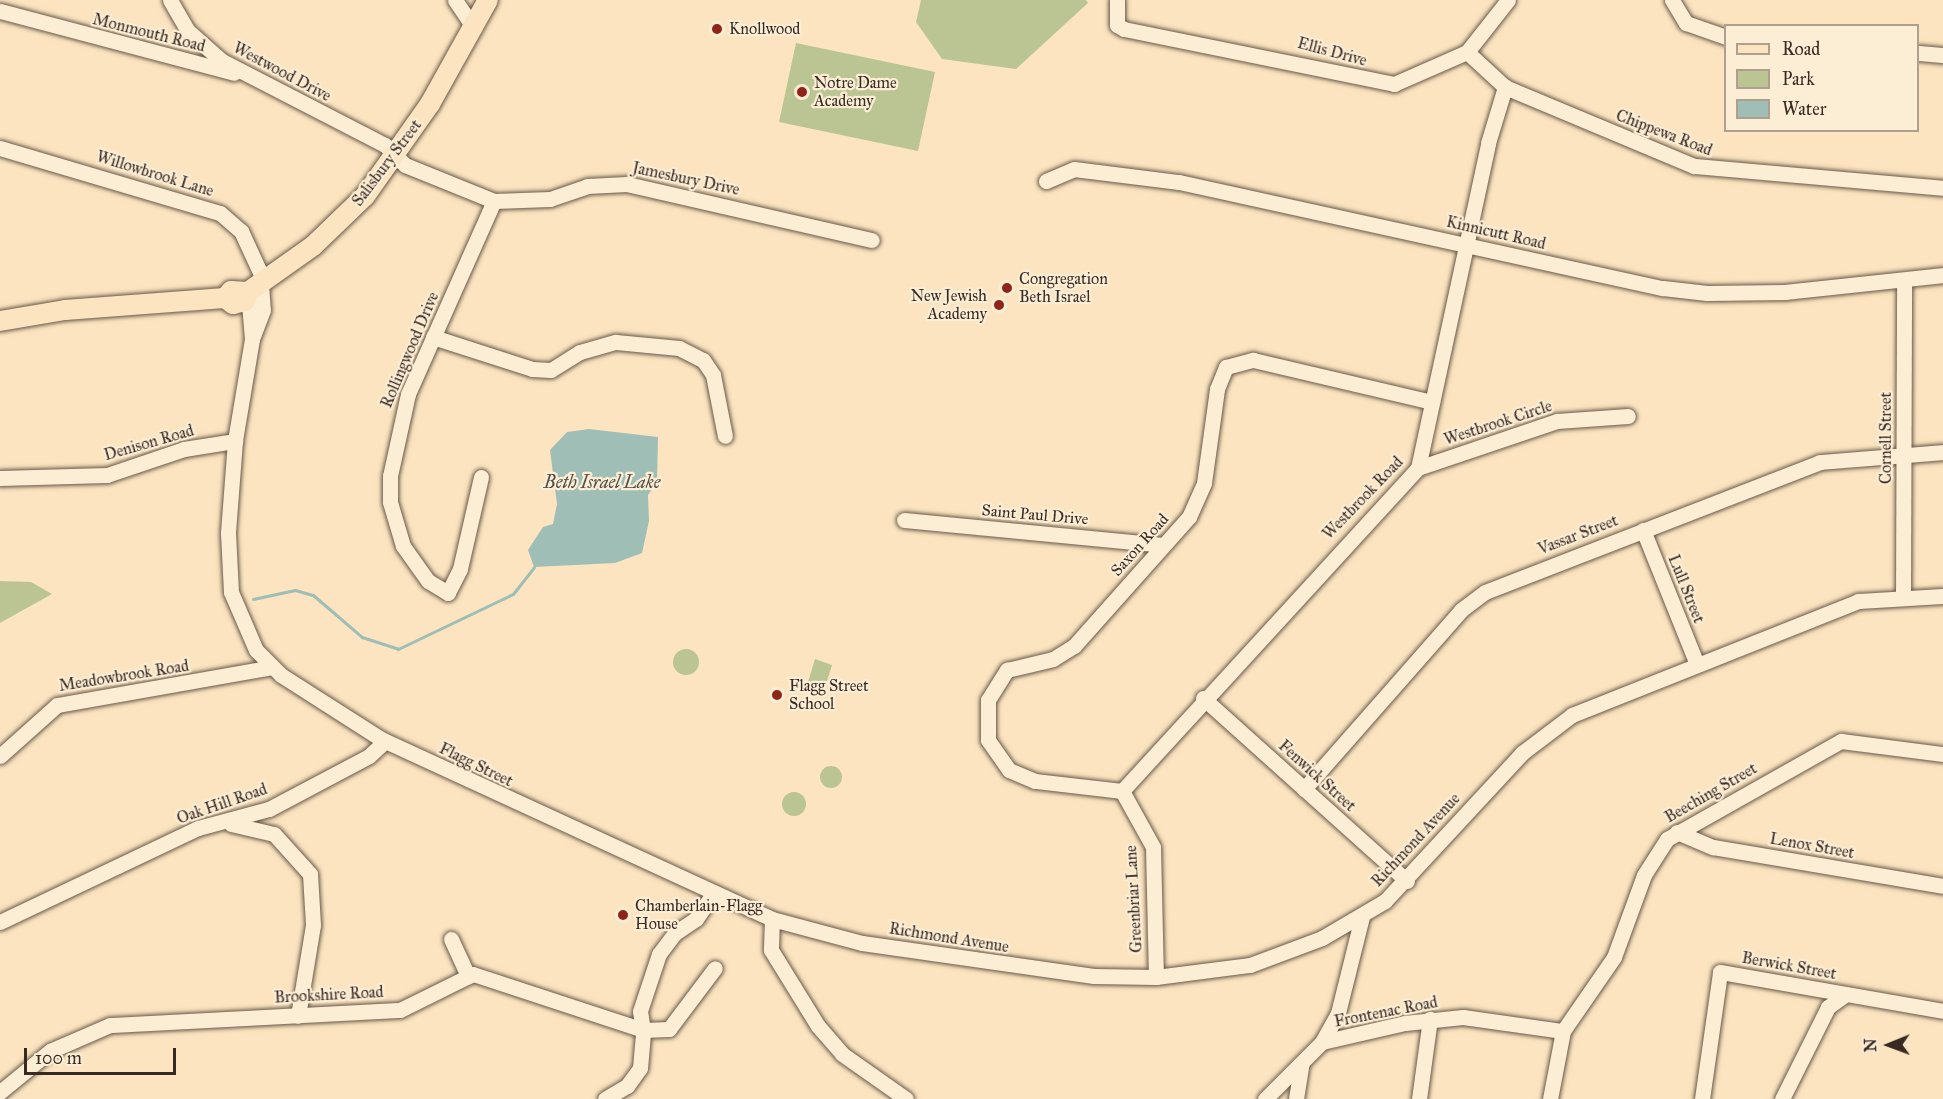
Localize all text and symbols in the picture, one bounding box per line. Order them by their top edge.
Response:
street label: Monmouth Road [91,10,207,56]
place label: Knollwood [729,19,800,39]
marker: Knollwood [710,22,724,36]
legend [1724,24,1919,132]
street label: Ellis Drive [1295,34,1369,70]
street label: Westwood Drive [230,38,334,106]
text: Road [1782,38,1820,60]
text: Park [1782,68,1815,90]
place label: Notre Dame Academy [814,73,897,111]
marker: Notre Dame Academy [795,85,809,99]
text: Water [1782,98,1826,120]
street label: Chippewa Road [1613,106,1715,160]
street label: Salisbury Street [348,116,426,210]
street label: Willowbrook Lane [94,147,216,201]
street label: Jamesbury Drive [631,158,741,200]
street label: Kinnicutt Road [1444,212,1548,254]
place label: Congregation Beth Israel [1019,269,1108,307]
marker: Congregation Beth Israel [1000,281,1014,295]
place label: New Jewish Academy [911,286,987,324]
street label: Rollingwood Drive [377,289,443,411]
marker: New Jewish Academy [992,298,1006,312]
street label: Cornell Street [1876,392,1896,484]
street label: Westbrook Circle [1442,397,1554,449]
street label: Denison Road [102,421,196,465]
street label: Westbrook Road [1319,453,1407,543]
water label: Beth Israel Lake [544,471,660,493]
street label: Saint Paul Drive [981,501,1089,529]
street label: Saxon Road [1107,510,1173,580]
street label: Vassar Street [1535,511,1621,559]
street label: Lull Street [1664,552,1708,626]
street label: Meadowbrook Road [58,656,190,696]
place label: Flagg Street School [789,676,869,714]
marker: Flagg Street School [770,688,784,702]
street label: Fenwick Street [1274,736,1360,816]
street label: Flagg Street [436,739,516,791]
street label: Beeching Street [1661,759,1761,827]
street label: Oak Hill Road [174,780,270,828]
street label: Richmond Avenue [1368,789,1464,891]
street label: Lenox Street [1768,829,1856,863]
street label: Greenbriar Lane [1122,845,1146,953]
place label: Chamberlain-Flagg House [635,896,762,934]
marker: Chamberlain-Flagg House [616,908,630,922]
street label: Richmond Avenue [888,919,1010,957]
street label: Berwick Street [1740,948,1838,984]
street label: Brookshire Road [274,983,384,1007]
street label: Frontenac Road [1333,993,1439,1031]
north arrow [1859,1015,1919,1075]
scale bar [27,1036,178,1074]
text: N [1861,1038,1880,1052]
text: 100 m [35,1047,82,1069]

